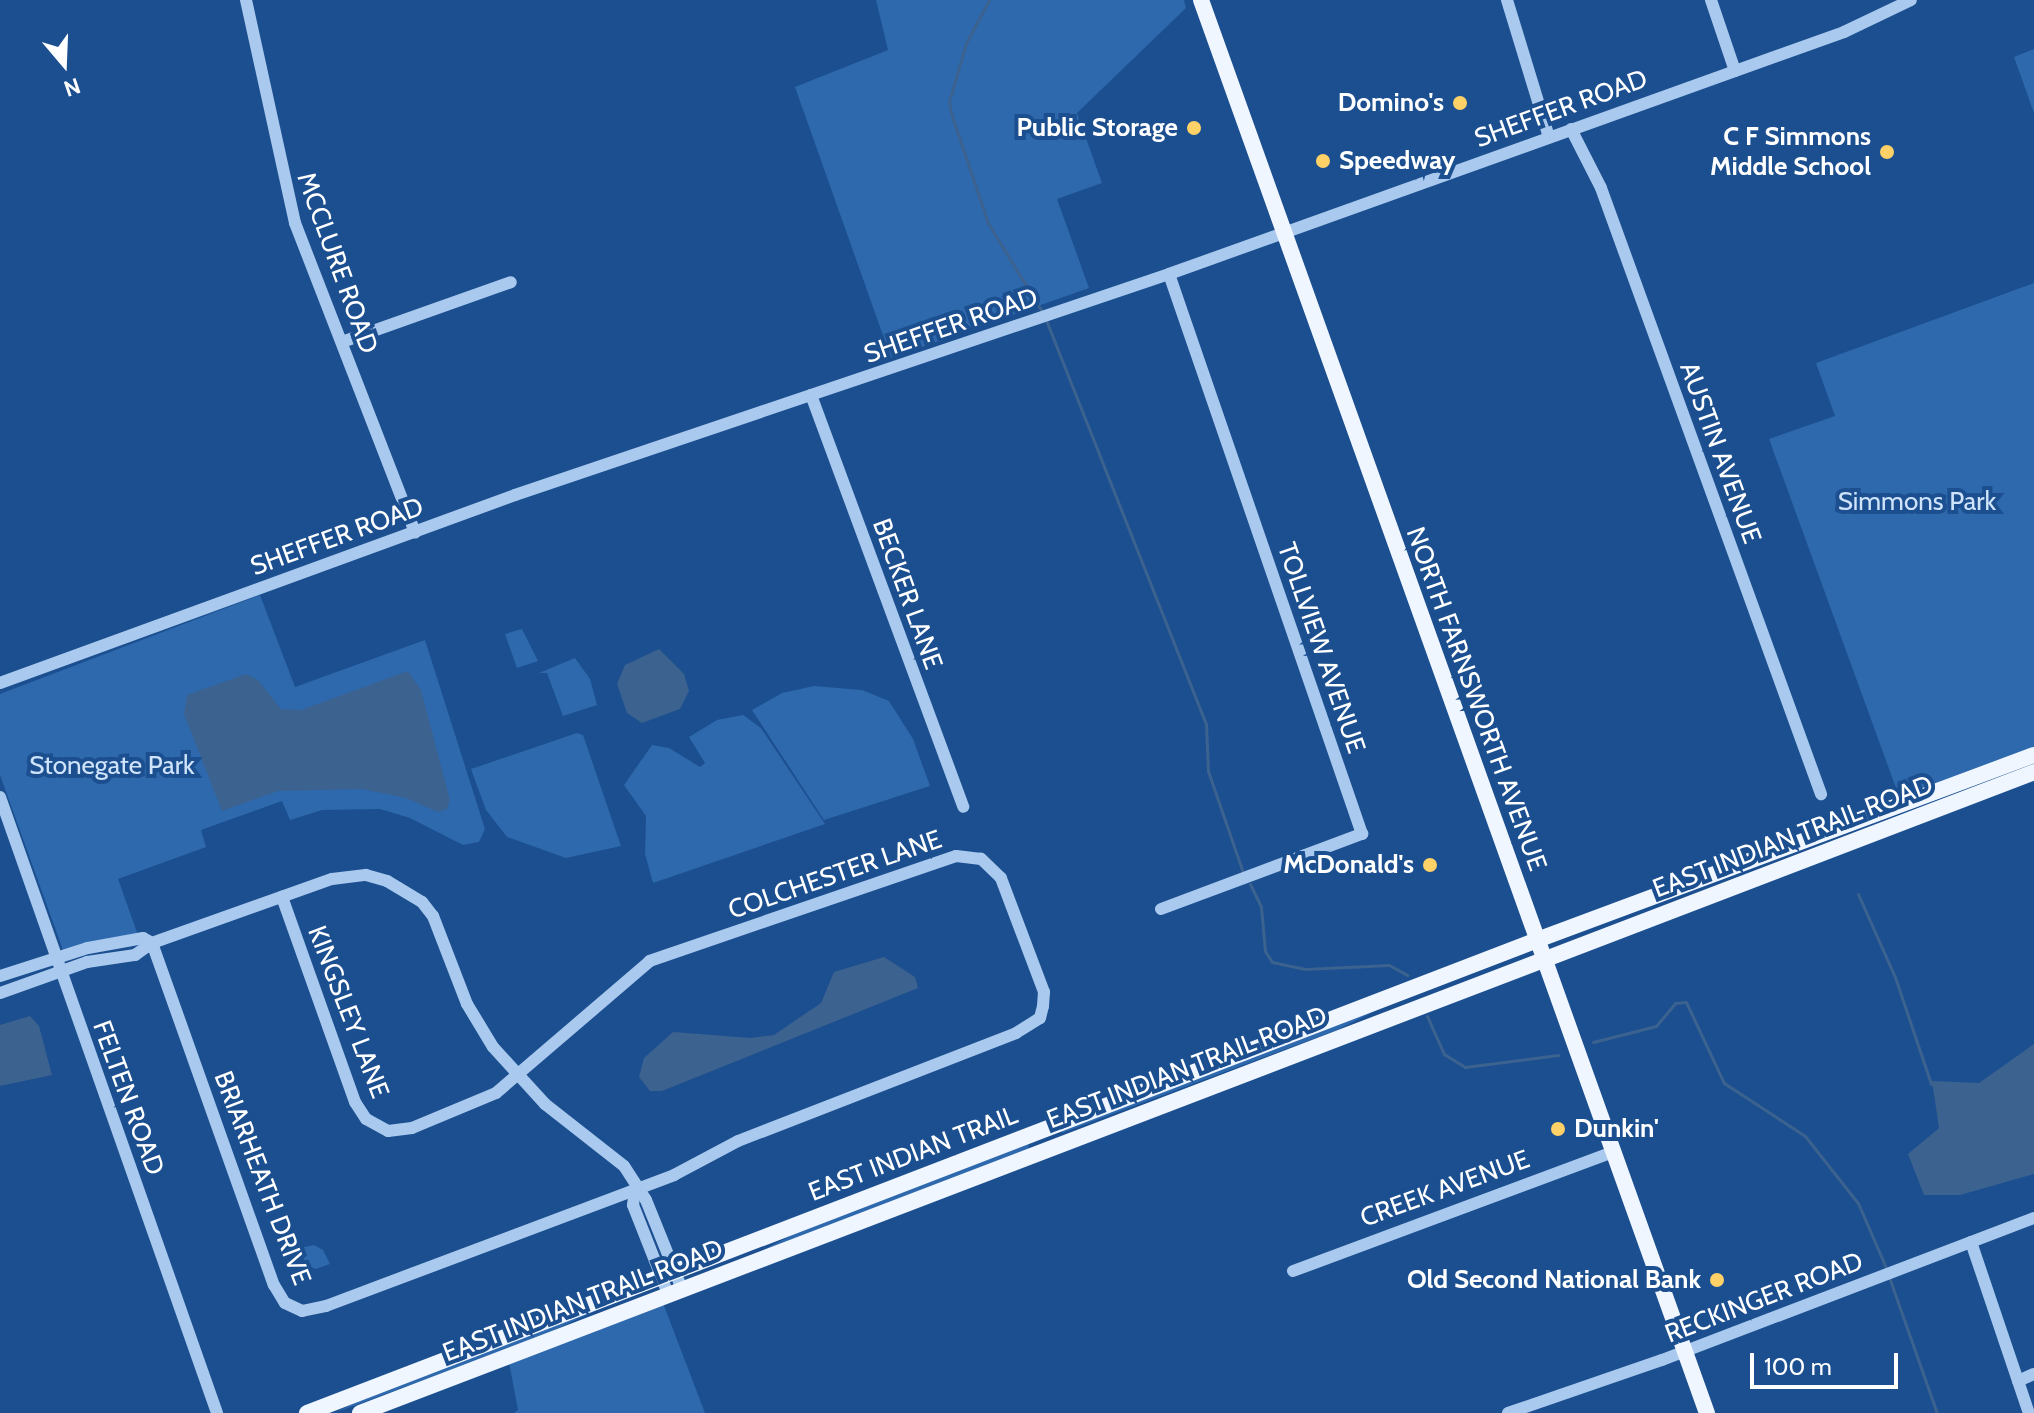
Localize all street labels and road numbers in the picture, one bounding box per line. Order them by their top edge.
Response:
street label: SHEFFER ROAD [1470,63,1652,155]
street label: MCCLURE ROAD [290,168,384,358]
street label: SHEFFER ROAD [860,282,1042,370]
street label: AUSTIN AVENUE [1673,358,1767,548]
street label: SHEFFER ROAD [246,491,428,583]
street label: BECKER LANE [865,514,949,674]
street label: NORTH FARNSWORTH AVENUE [1399,523,1553,875]
street label: TOLLVIEW AVENUE [1270,539,1372,757]
street label: EAST INDIAN TRAIL ROAD [1649,769,1937,905]
street label: COLCHESTER LANE [724,824,946,926]
street label: KINGSLEY LANE [301,921,395,1103]
street label: EAST INDIAN TRAIL ROAD [1043,1000,1331,1136]
street label: FELTEN ROAD [86,1017,170,1179]
street label: BRIARHEATH DRIVE [207,1067,317,1289]
street label: EAST INDIAN TRAIL [804,1100,1022,1208]
street label: CREEK AVENUE [1356,1144,1534,1234]
street label: EAST INDIAN TRAIL ROAD [439,1233,727,1369]
street label: RECKINGER ROAD [1661,1246,1867,1350]

